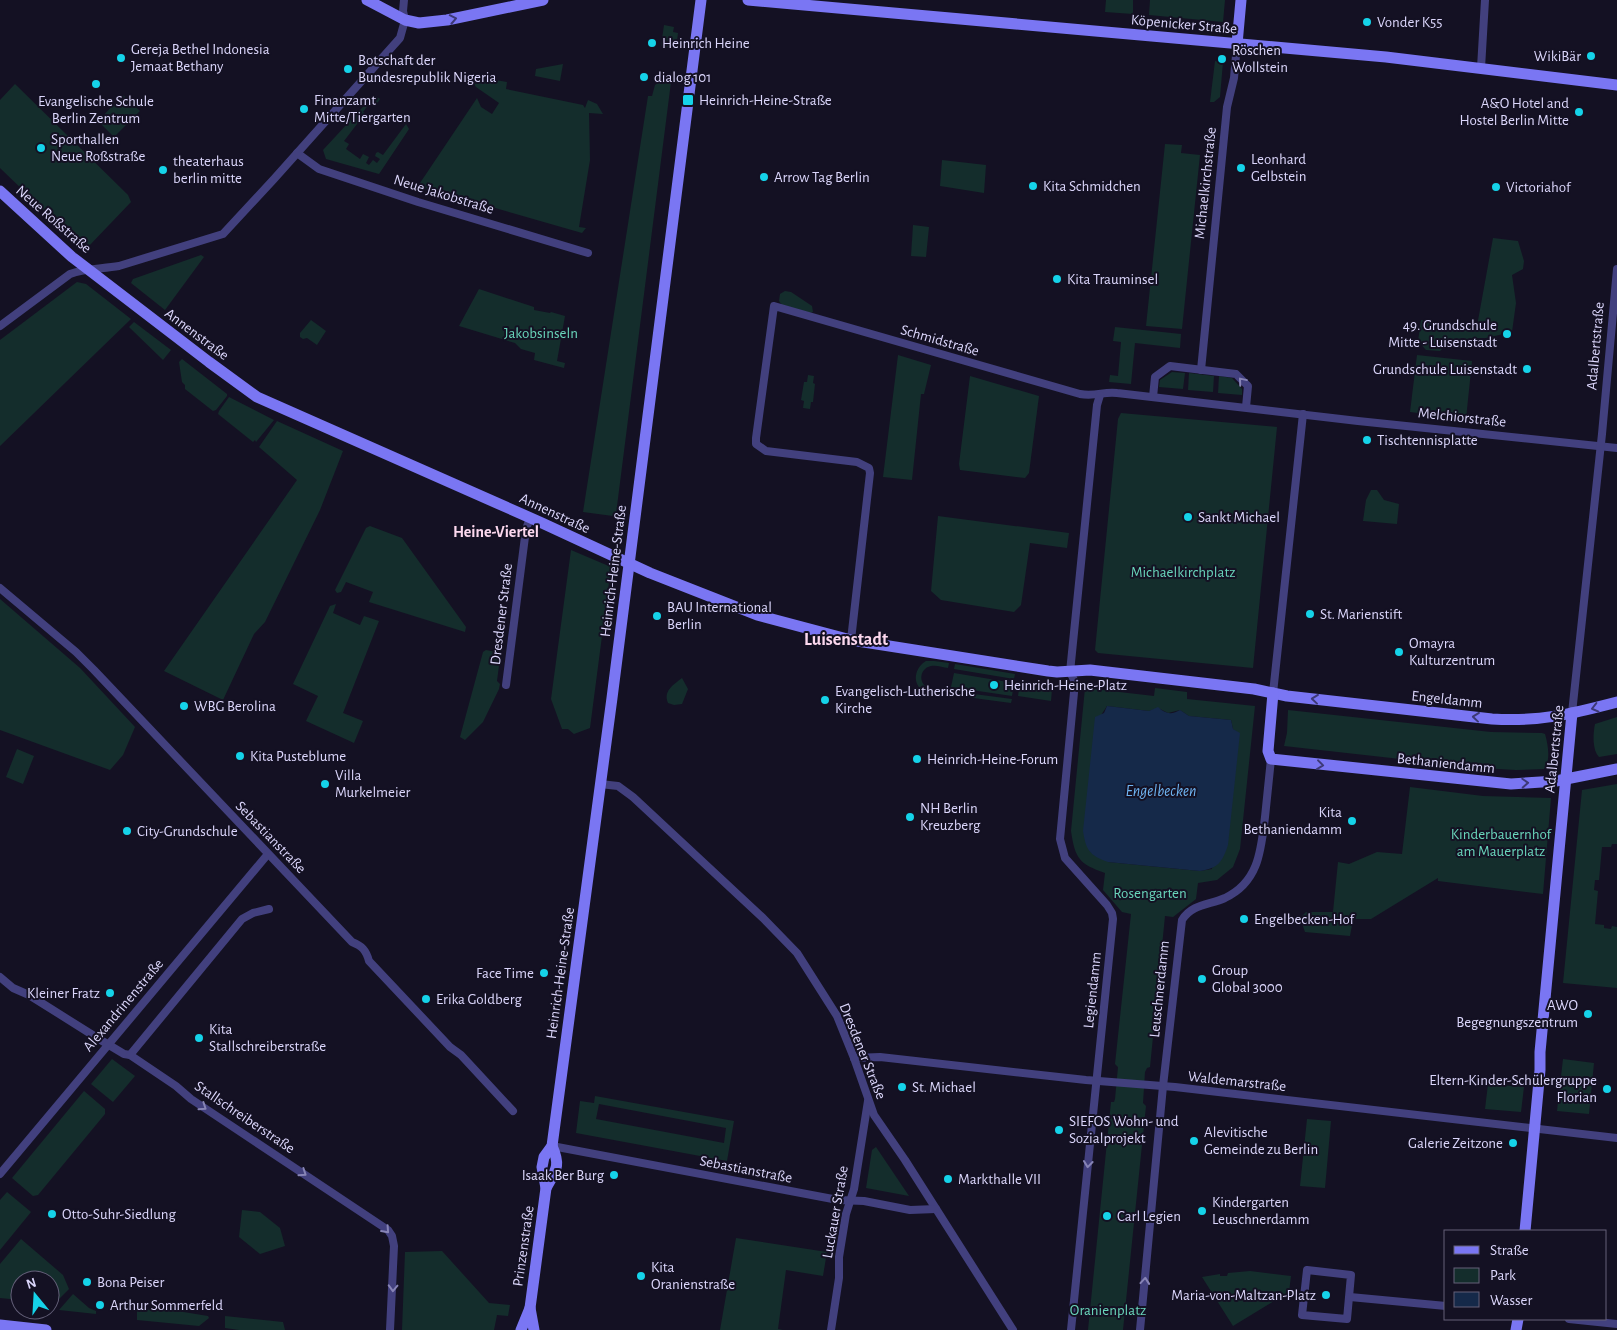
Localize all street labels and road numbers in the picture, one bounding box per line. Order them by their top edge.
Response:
street label: Köpenicker Straße [1130,12,1238,37]
street label: Michaelkirchstraße [1192,126,1219,240]
street label: Neue Jakobstraße [392,172,496,217]
street label: Neue Roßstraße [13,183,94,256]
street label: Adalbertstraße [1584,301,1607,391]
street label: Annenstraße [162,306,232,363]
street label: Schmidstraße [899,322,981,359]
street label: Melchiorstraße [1417,405,1507,430]
street label: Annenstraße [517,491,592,536]
street label: Heinrich-Heine-Straße [598,504,629,638]
street label: Dresdener Straße [488,562,515,666]
street label: Engeldamm [1411,688,1483,711]
street label: Adalbertstraße [1542,704,1567,794]
street label: Bethaniendamm [1396,751,1496,776]
street label: Sebastianstraße [233,798,309,876]
street label: Heinrich-Heine-Straße [544,906,577,1040]
street label: Leuschnerdamm [1147,940,1172,1038]
street label: Legiendamm [1081,951,1104,1029]
street label: Alexandrinenstraße [80,956,166,1055]
street label: Dresdener Straße [836,1001,889,1102]
street label: Waldemarstraße [1187,1069,1287,1094]
street label: Stallschreiberstraße [192,1078,298,1156]
street label: Sebastianstraße [698,1153,794,1186]
street label: Luckauer Straße [820,1165,851,1260]
street label: Prinzenstraße [510,1205,537,1288]

